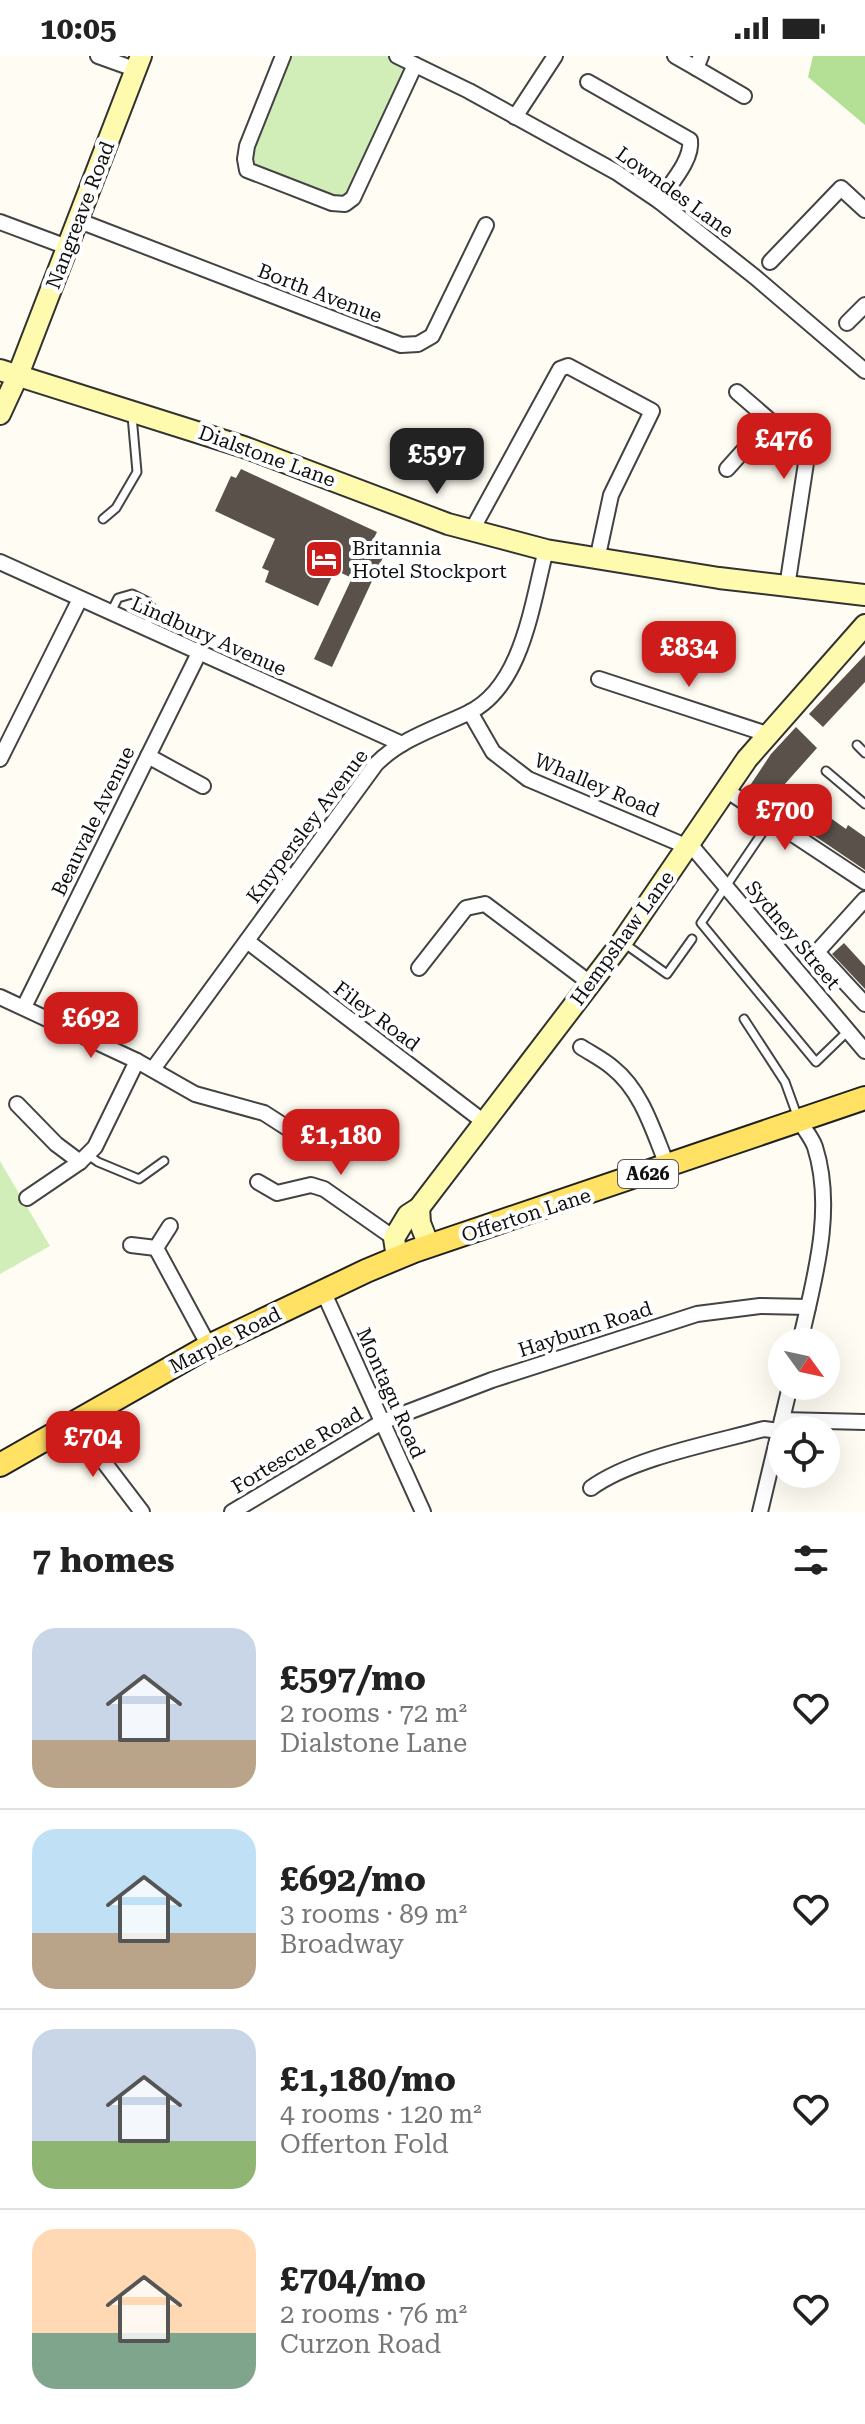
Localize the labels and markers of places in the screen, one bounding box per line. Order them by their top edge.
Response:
pin: £476 [737,413,831,481]
pin: £597 [390,428,484,496]
place label: Britannia Hotel Stockport [352,536,507,583]
hotel icon: Britannia Hotel Stockport [303,538,345,580]
pin: £834 [642,621,736,689]
pin: £700 [738,784,832,852]
pin: £692 [44,992,138,1060]
pin: £1,180 [276,1109,406,1177]
pin: £704 [46,1411,140,1479]

